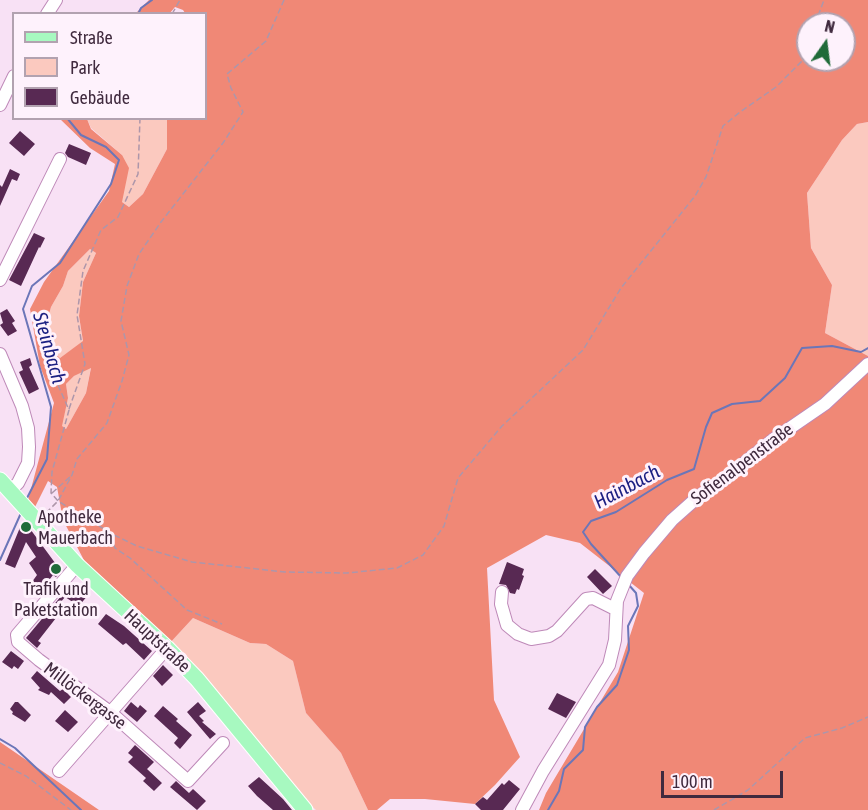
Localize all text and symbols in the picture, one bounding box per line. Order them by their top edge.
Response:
legend [12,12,207,120]
north arrow [796,12,856,72]
text: N [823,17,837,36]
text: Straße [70,27,113,48]
text: Park [70,57,100,78]
text: Gebäude [70,87,130,108]
water label: Steinbach [27,310,71,386]
street label: Sofienalpenstraße [687,419,797,509]
water label: Hainbach [590,460,664,514]
place label: Apotheke Mauerbach [38,506,113,548]
marker: Apotheke Mauerbach [19,520,33,534]
marker: Trafik und Paketstation [49,562,63,576]
place label: Trafik und Paketstation [14,578,98,620]
street label: Hauptstraße [119,605,195,677]
street label: Millöckergasse [39,658,131,734]
scale bar [664,759,786,797]
text: 100 m [672,771,713,792]

